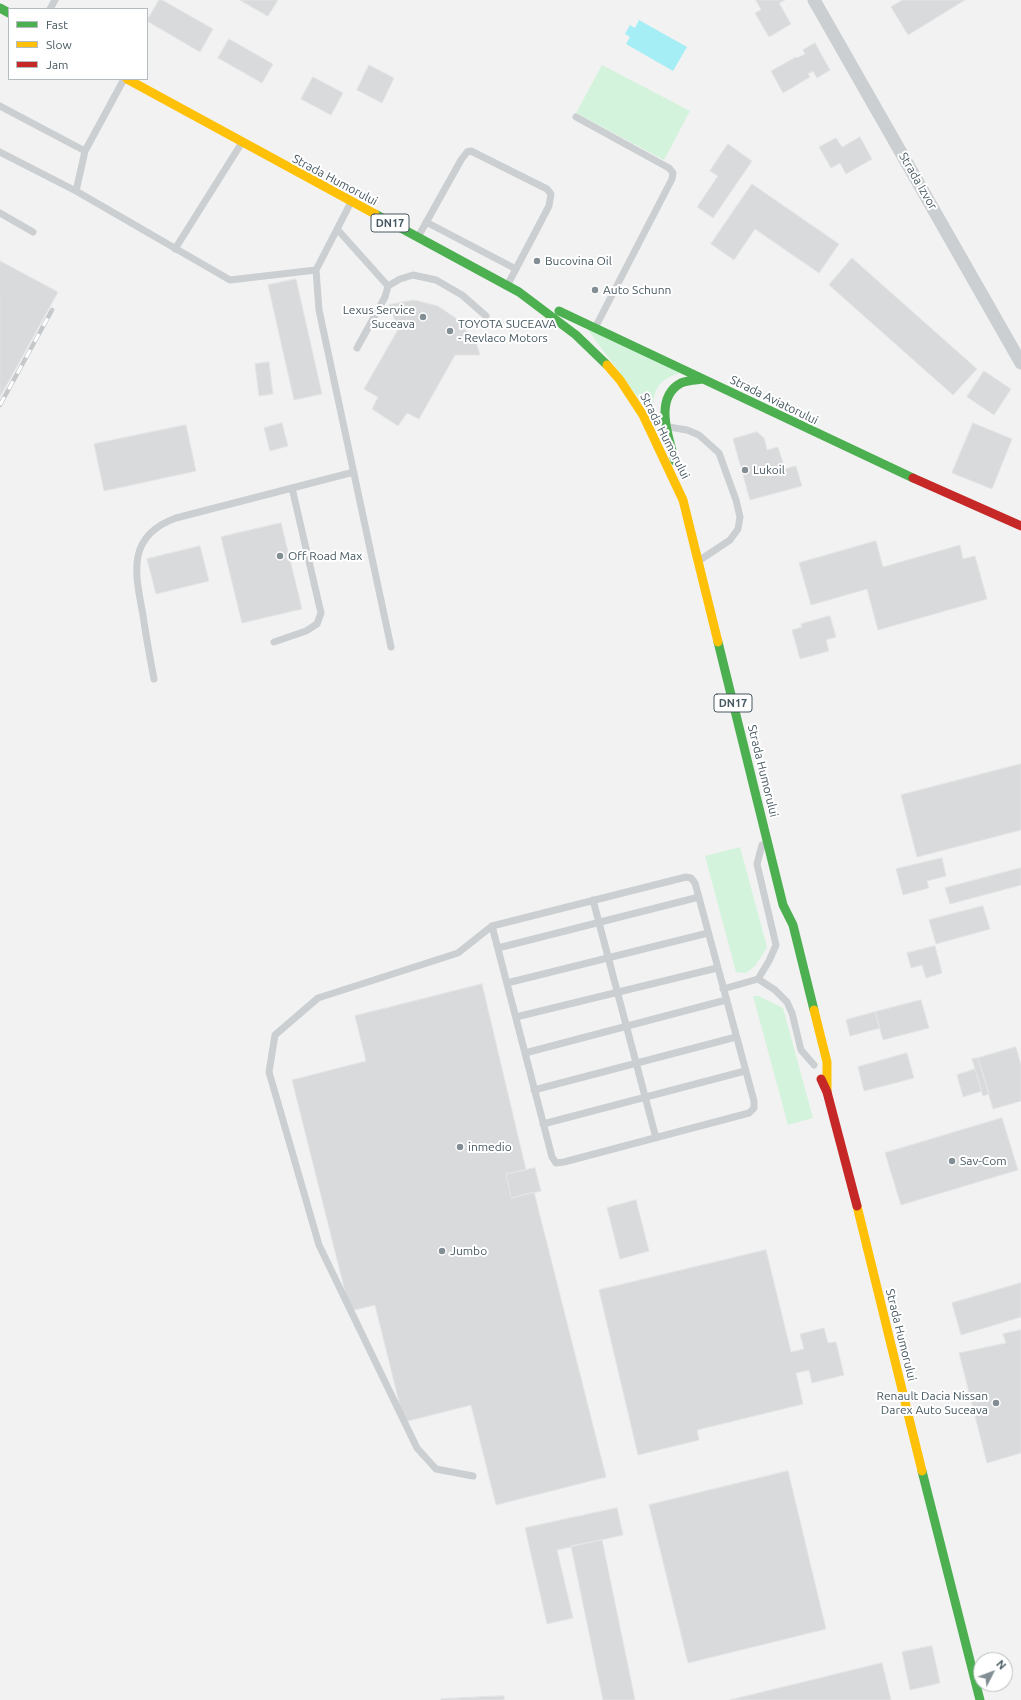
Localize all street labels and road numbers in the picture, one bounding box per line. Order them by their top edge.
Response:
street label: Strada Izvor [896,150,940,212]
street label: Strada Humorului [290,151,380,209]
road number: DN17 [371,214,409,232]
street label: Strada Aviatorului [728,372,820,428]
street label: Strada Humorului [637,391,693,481]
road number: DN17 [714,694,752,712]
street label: Strada Humorului [745,723,781,819]
street label: Strada Humorului [883,1287,919,1383]

